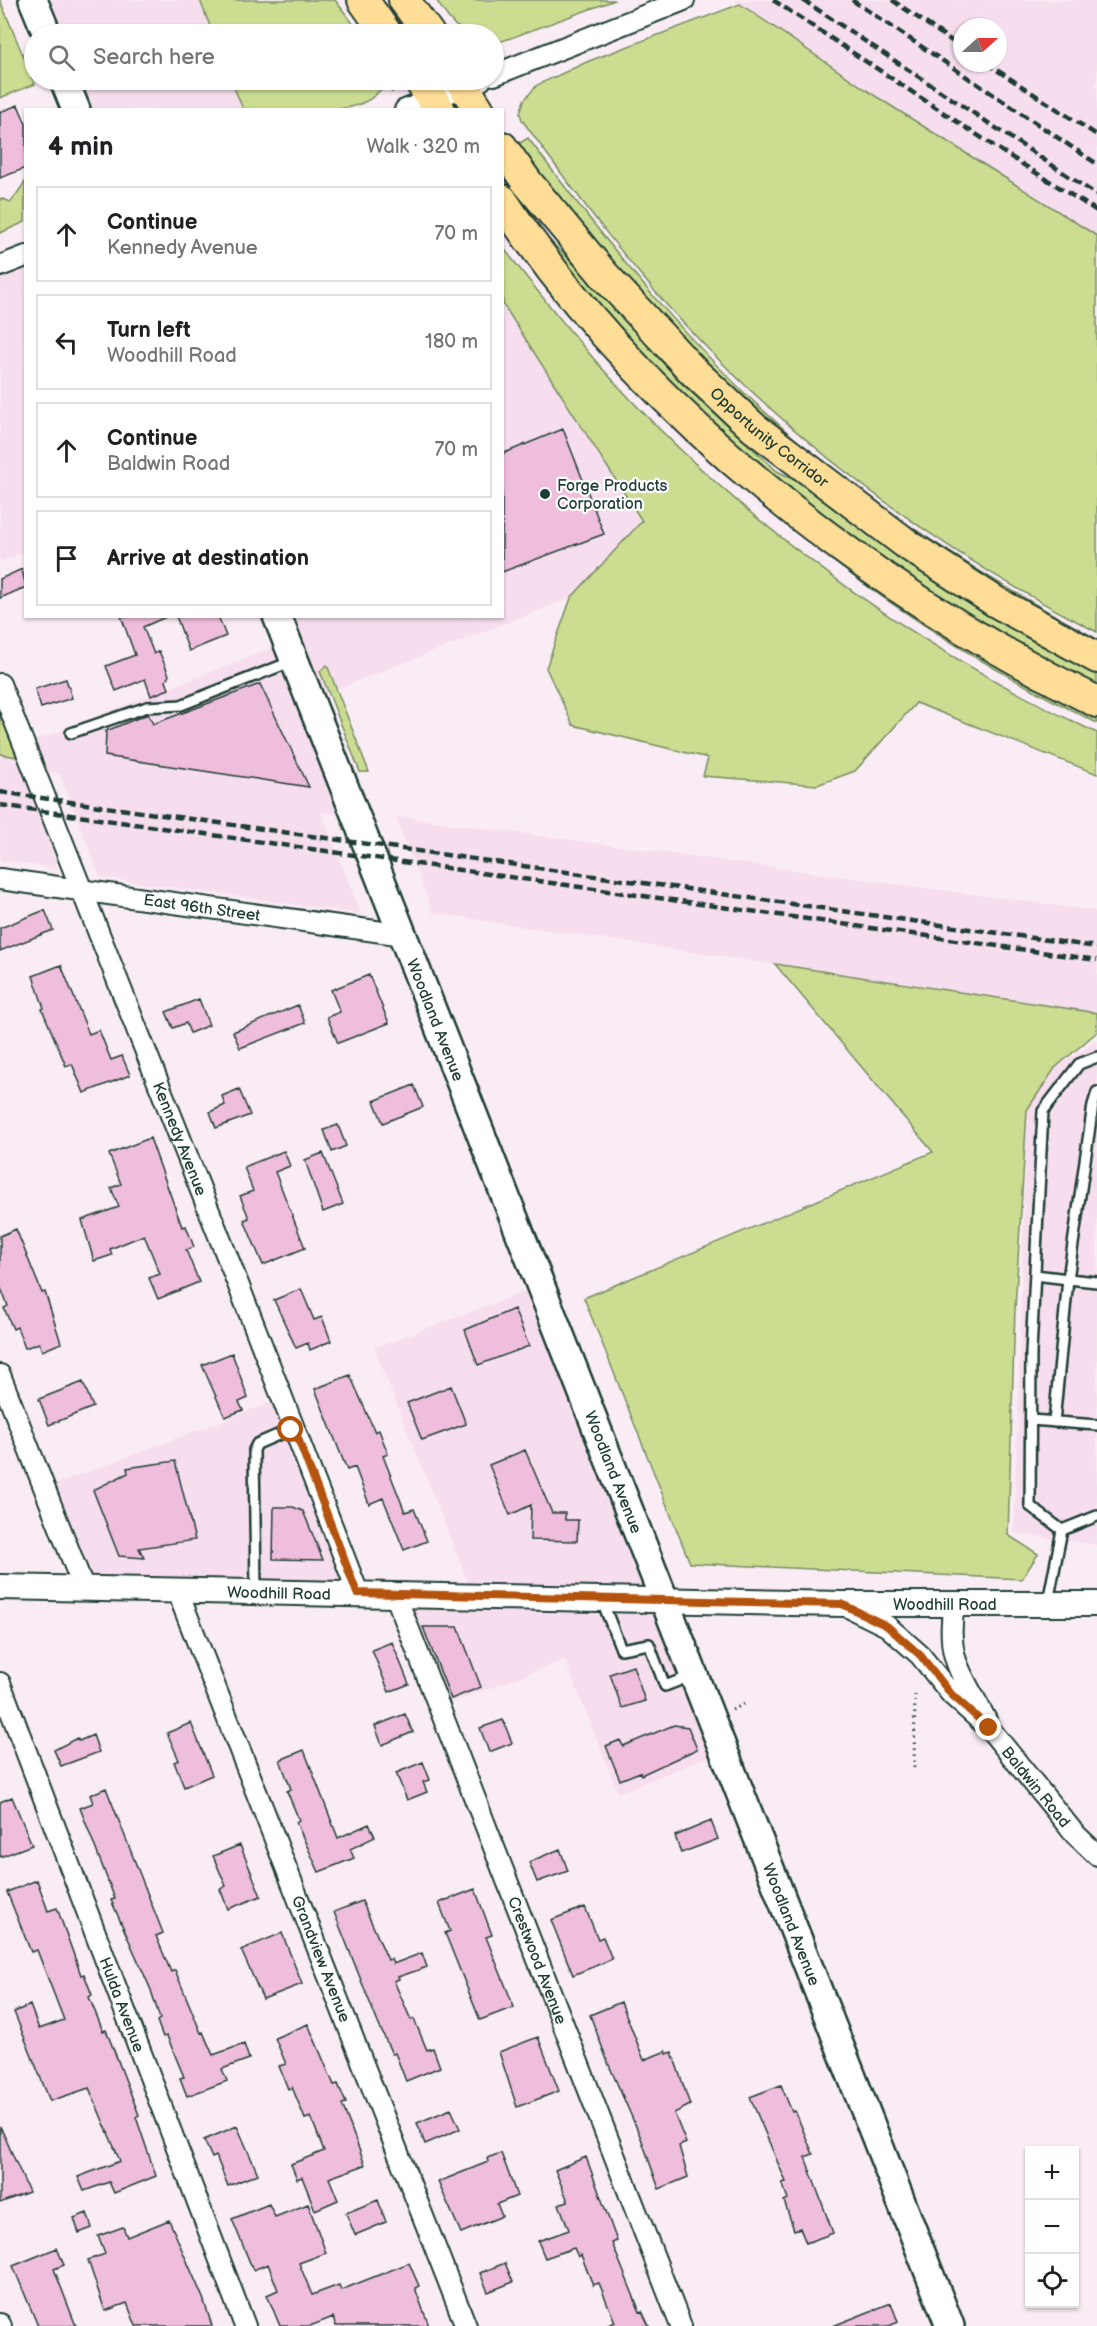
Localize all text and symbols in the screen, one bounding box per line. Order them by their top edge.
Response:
north arrow [953,18,1007,72]
search box [24,24,504,90]
icon: search [45,41,78,74]
text: Search here [93,44,215,71]
text: 4 min [48,132,113,163]
text: Walk · 320 m [366,135,480,159]
text: Continue [107,209,197,236]
icon: ahead [50,218,83,251]
text: 70 m [434,222,478,246]
text: Kennedy Avenue [107,236,258,260]
text: Turn left [107,317,191,344]
icon: left [50,326,83,359]
text: 180 m [425,330,478,354]
text: Woodhill Road [107,344,237,368]
street label: Opportunity Corridor [706,384,832,492]
text: Continue [107,425,197,452]
icon: ahead [50,434,83,467]
text: 70 m [434,438,478,462]
text: Baldwin Road [107,452,230,476]
place label: Forge Products Corporation [557,477,668,514]
marker: Forge Products Corporation [538,487,552,501]
icon: arrive [50,542,83,575]
text: Arrive at destination [107,545,309,572]
street label: East 96th Street [142,891,261,926]
street label: Woodland Avenue [402,956,467,1085]
street label: Kennedy Avenue [148,1080,210,1199]
street label: Woodland Avenue [580,1409,645,1537]
route start [277,1416,303,1442]
street label: Woodhill Road [227,1584,331,1605]
street label: Woodhill Road [893,1596,997,1615]
route end [975,1714,1001,1740]
street label: Baldwin Road [997,1743,1074,1832]
street label: Woodland Avenue [758,1861,823,1989]
street label: Grandview Avenue [287,1893,354,2026]
street label: Crestwood Avenue [503,1894,570,2028]
street label: Hulda Avenue [94,1955,148,2056]
map controls [1025,2146,1079,2308]
button: + [1025,2146,1079,2200]
button: − [1025,2200,1079,2254]
button: locate [1025,2254,1079,2308]

